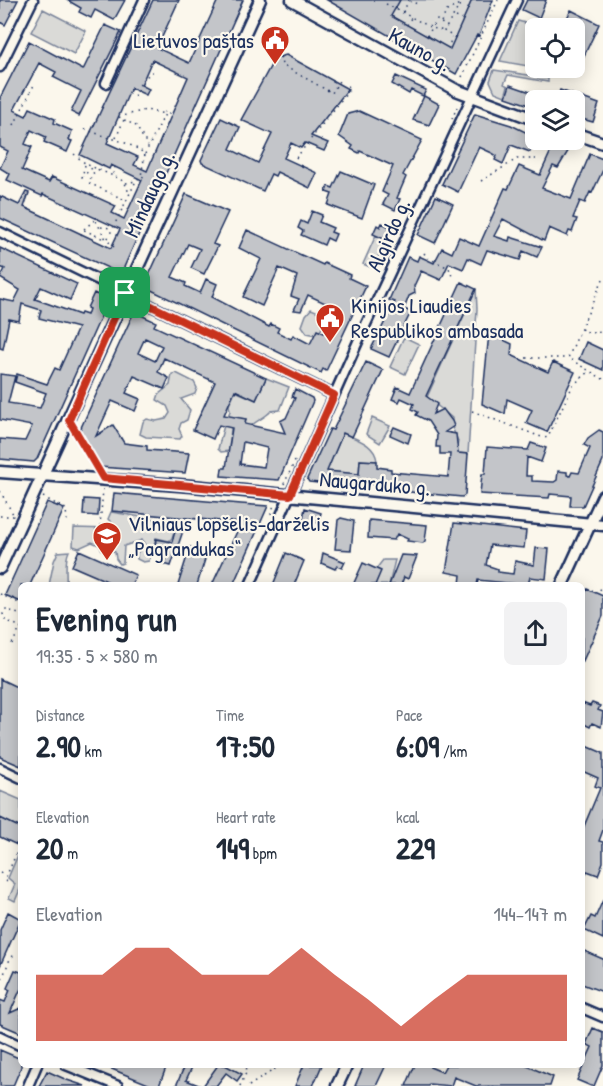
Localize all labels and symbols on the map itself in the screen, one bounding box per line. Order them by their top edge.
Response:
street label: Kauno g. [383,20,457,78]
public building icon: Lietuvos paštas [259,24,291,66]
place label: Lietuvos paštas [133,25,254,55]
street label: Mindaugo g. [116,146,182,242]
street label: Algirdo g. [359,194,417,276]
pin [99,267,150,318]
place label: Kinijos Liaudies Respublikos ambasada [351,290,524,345]
public building icon: Kinijos Liaudies Respublikos ambasada [314,302,346,344]
street label: Naugarduko g. [318,463,432,503]
place label: Vilniaus lopšelis-darželis „Pagrandukas“ [128,508,330,563]
school or university icon: Vilniaus lopšelis-darželis „Pagrandukas“ [91,520,123,562]

